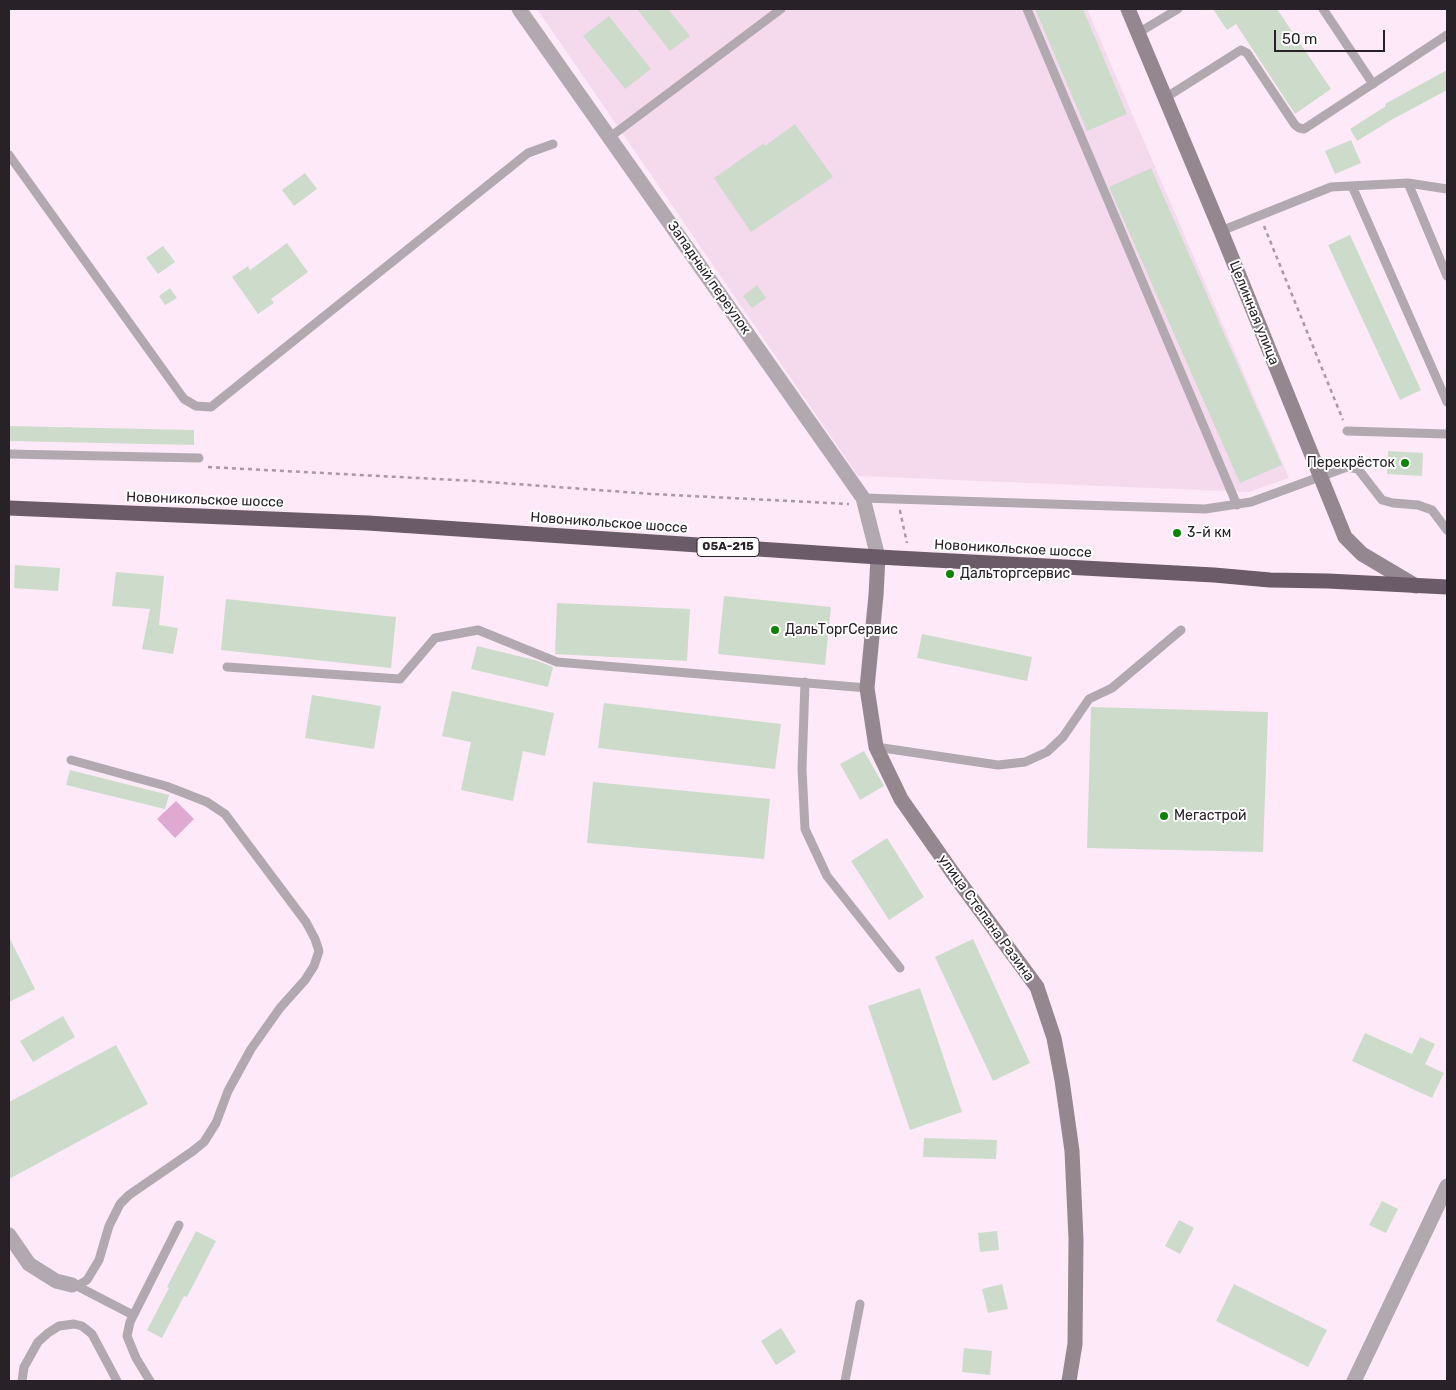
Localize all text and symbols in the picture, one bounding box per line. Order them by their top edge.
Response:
scale bar [1276,20,1387,52]
text: 50 m [1282,30,1317,48]
street label: Западный переулок [664,218,754,338]
street label: Целинная улица [1225,259,1283,367]
place label: Перекрёсток [1307,455,1395,471]
marker: Перекрёсток [1399,457,1411,469]
street label: Новоникольское шоссе [126,489,284,511]
street label: Новоникольское шоссе [530,509,688,537]
place label: 3-й км [1187,525,1231,541]
marker: 3-й км [1171,527,1183,539]
street label: Новоникольское шоссе [934,536,1092,562]
road number: 05А-215 [697,538,759,556]
place label: Дальторгсервис [960,566,1070,582]
marker: Дальторгсервис [944,568,956,580]
place label: ДальТоргСервис [785,622,898,638]
marker: ДальТоргСервис [769,624,781,636]
place label: Мегастрой [1174,808,1247,824]
marker: Мегастрой [1158,810,1170,822]
street label: улица Степана Разина [934,851,1038,985]

